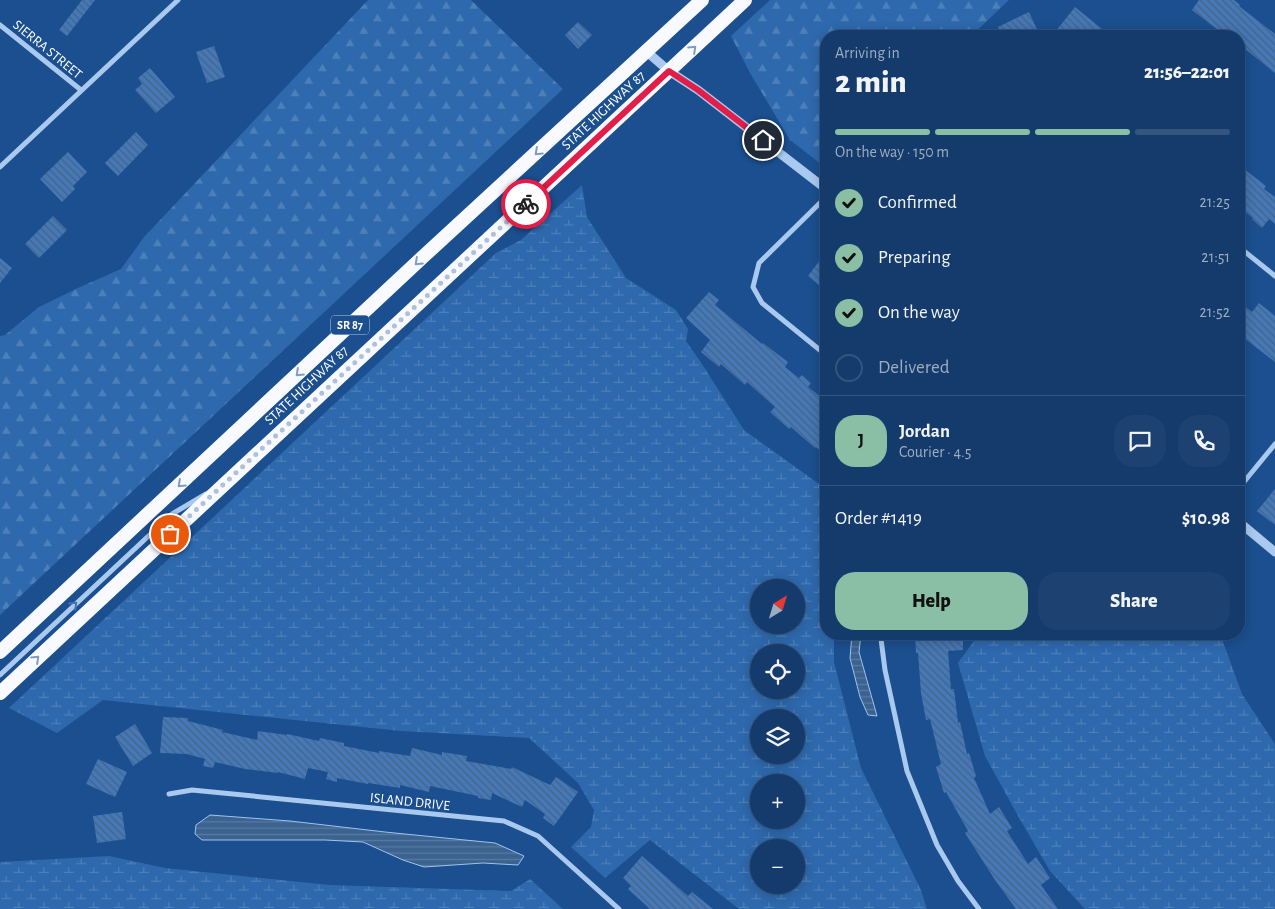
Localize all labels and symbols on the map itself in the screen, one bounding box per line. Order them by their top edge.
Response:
street label: SIERRA STREET [10,18,85,82]
one-way arrow [688,46,697,55]
street label: STATE HIGHWAY 87 [559,69,648,153]
pin [742,119,784,161]
one-way arrow [534,146,543,155]
courier [501,179,551,229]
one-way arrow [415,256,424,265]
road number: SR 87 [331,316,369,334]
street label: STATE HIGHWAY 87 [262,344,351,428]
one-way arrow [296,367,305,376]
one-way arrow [177,478,186,487]
pin [149,513,191,555]
north arrow [750,579,805,634]
one-way arrow [68,602,77,611]
one-way arrow [30,656,39,665]
street label: ISLAND DRIVE [369,791,451,813]

